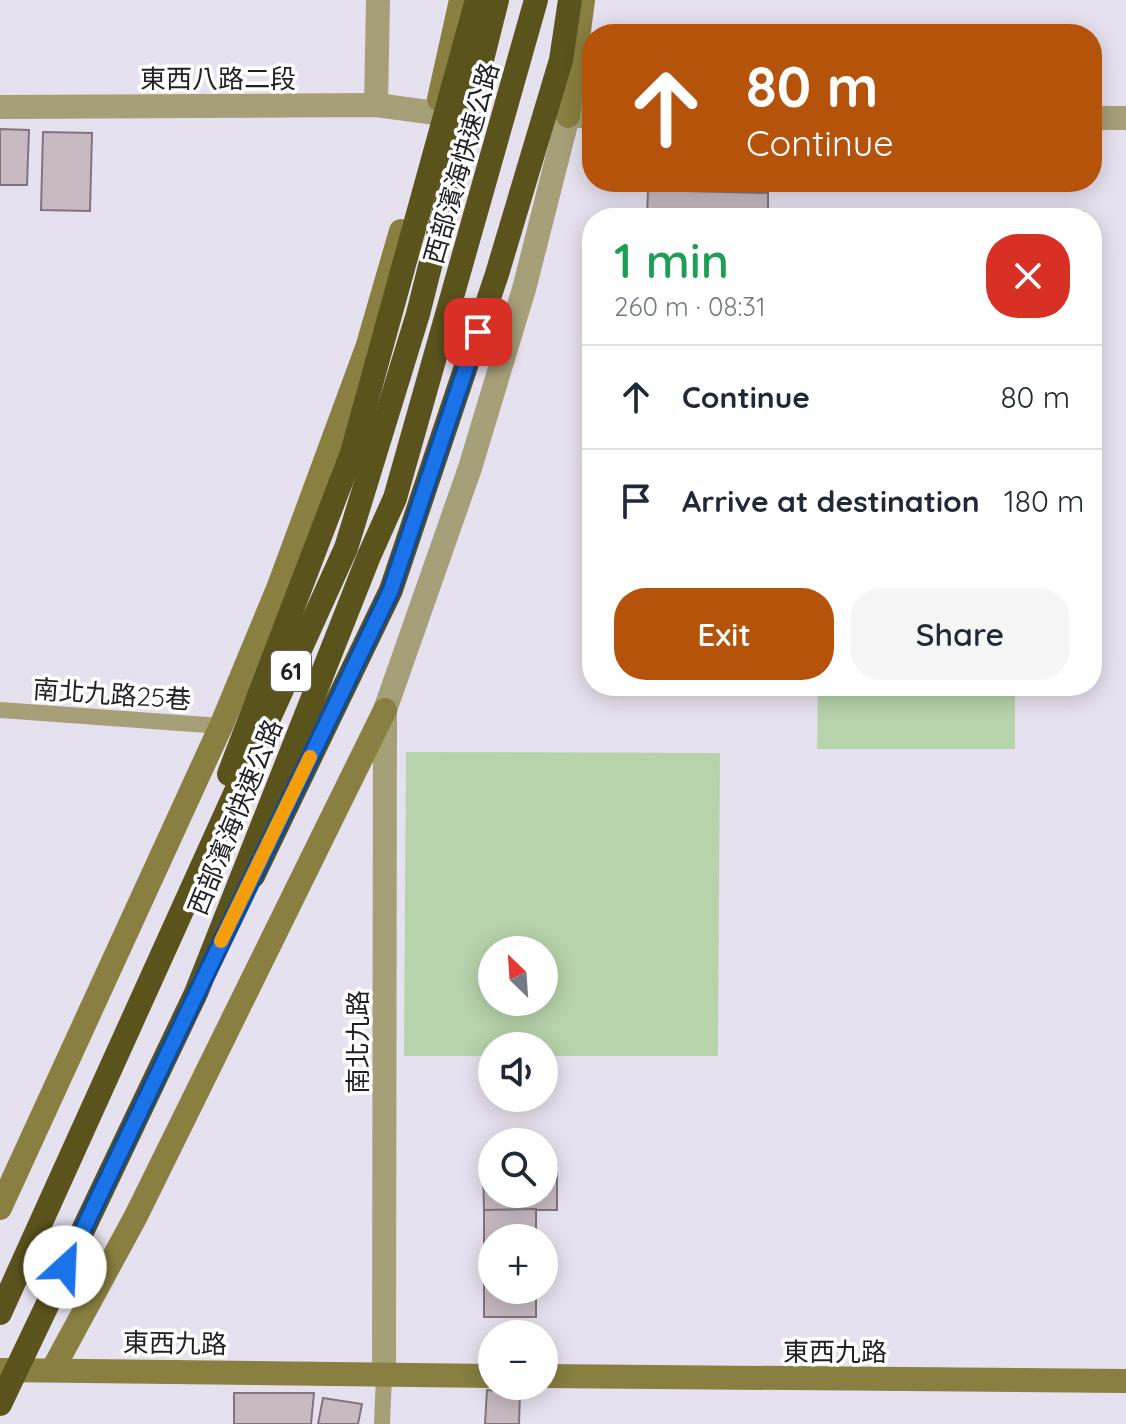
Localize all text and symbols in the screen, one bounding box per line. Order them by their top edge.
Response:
text: 80 m [746,51,878,121]
icon: ahead [614,56,718,160]
street label: 西部濱海快速公路 [416,58,506,268]
street label: 東西八路二段 [140,62,296,95]
text: Continue [746,120,894,165]
text: 1 min [614,230,729,290]
button: close [986,234,1070,318]
text: 260 m · 08:31 [614,290,766,323]
pin [444,298,512,366]
icon: arrive [456,310,500,354]
icon: ahead [614,375,658,419]
text: Continue [682,378,810,416]
text: 80 m [1000,378,1070,416]
icon: arrive [614,479,658,523]
text: Arrive at destination [682,482,980,520]
text: 180 m [1004,482,1084,520]
button: Exit [614,588,834,680]
button: Share [850,588,1070,680]
road number: 61 [271,651,311,691]
street label: 南北九路25巷 [32,672,192,716]
street label: 西部濱海快速公路 [181,714,289,920]
north arrow [478,936,558,1016]
map controls [478,936,558,1400]
street label: 南北九路 [341,990,374,1094]
button: sound [478,1032,558,1112]
button: search [478,1128,558,1208]
button: + [478,1224,558,1304]
position arrow [23,1225,107,1309]
button: − [478,1320,558,1400]
street label: 東西九路 [123,1326,227,1360]
street label: 東西九路 [783,1335,887,1368]

